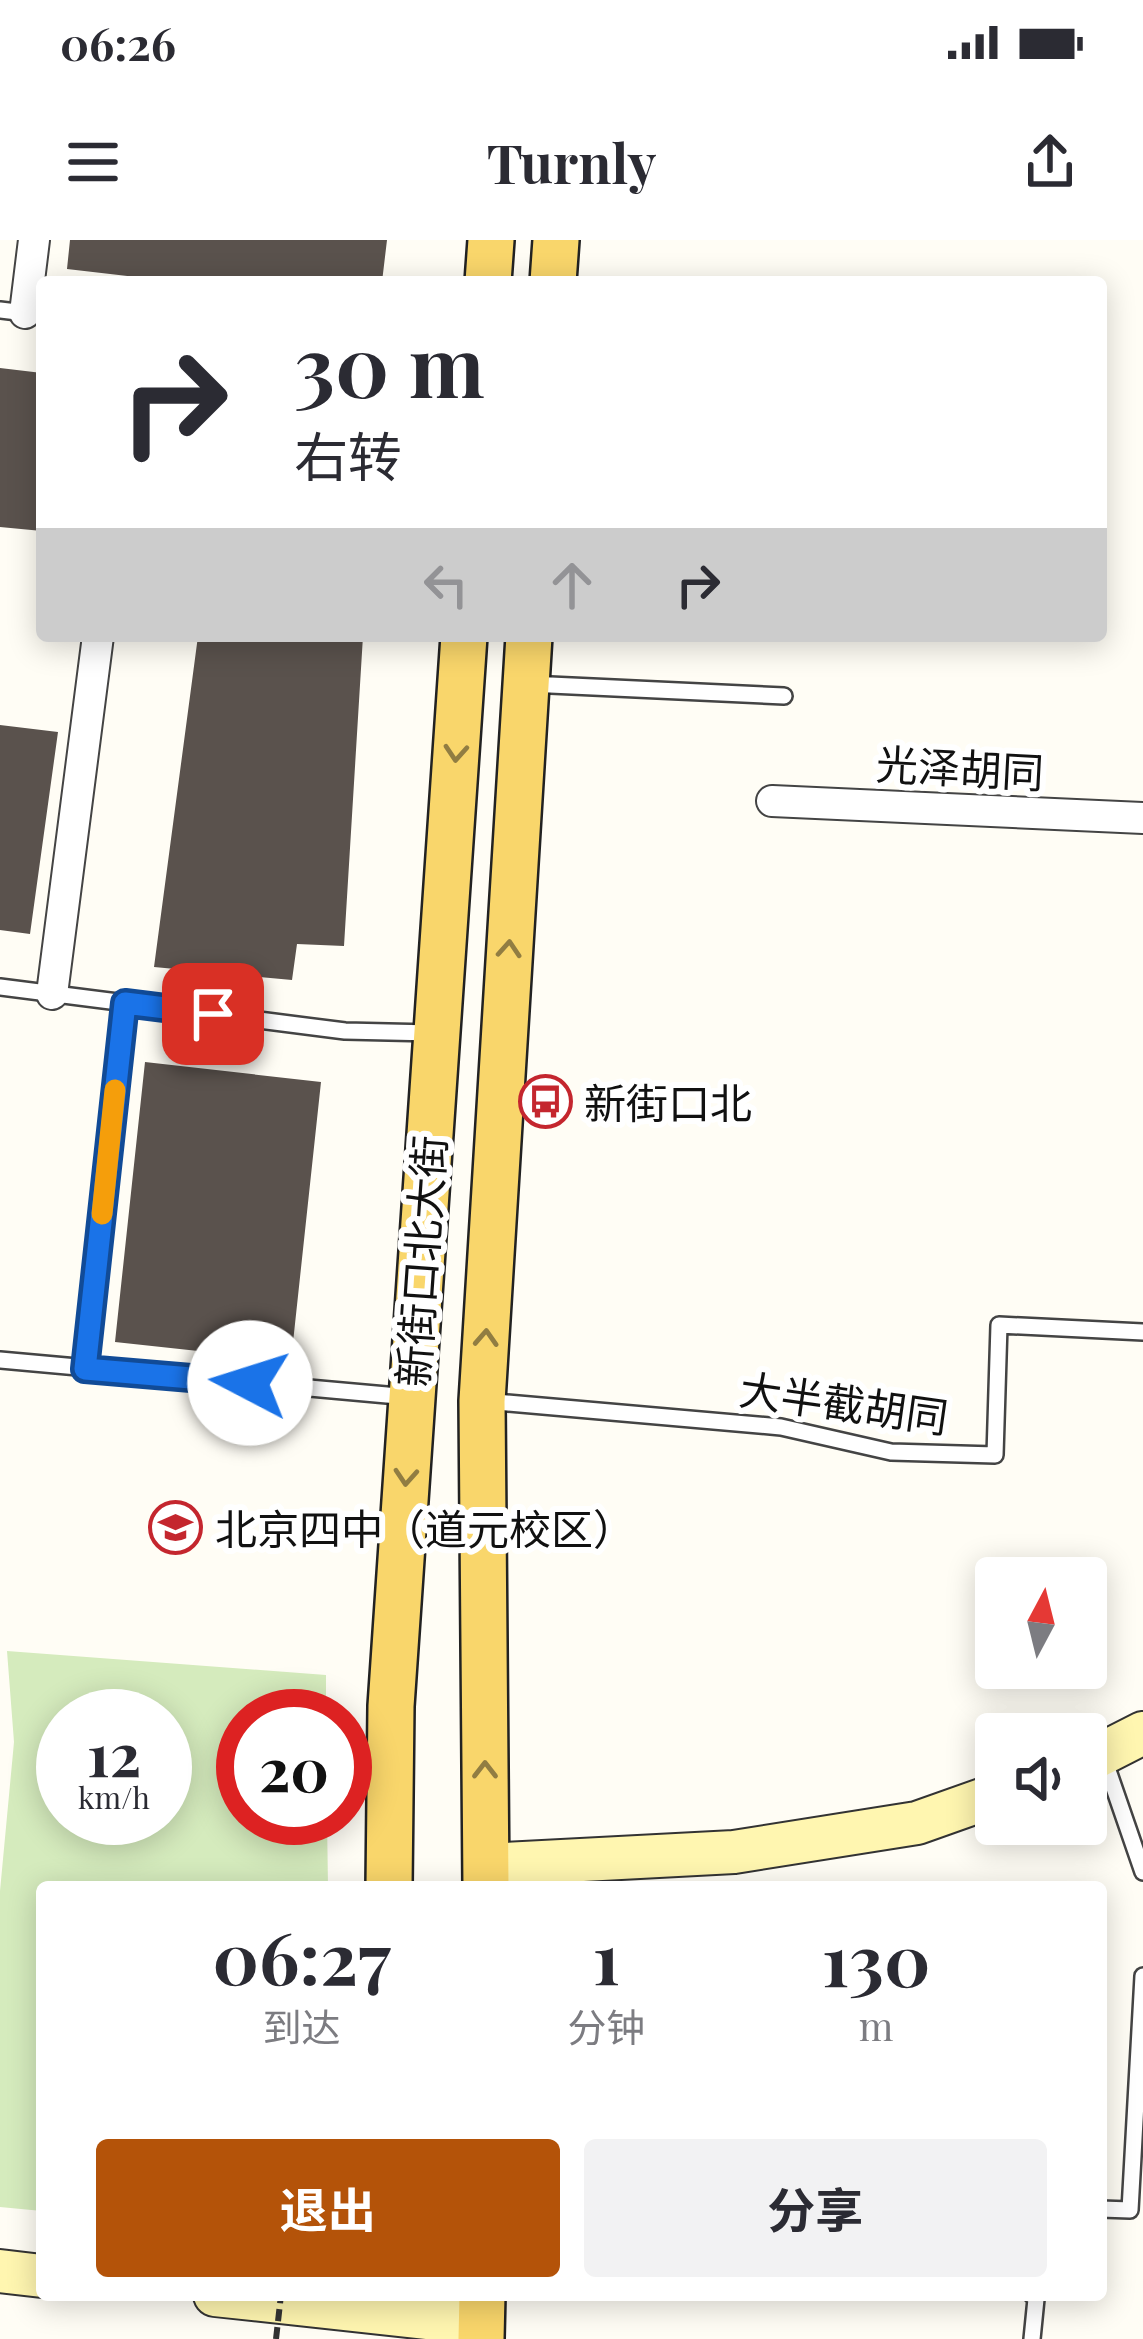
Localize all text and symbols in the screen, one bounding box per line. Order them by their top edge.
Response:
text: 06:26 [60,12,176,72]
text: Turnly [487,126,656,198]
icon: menu [60,129,126,195]
icon: share [1017,129,1083,195]
text: 30 m [294,307,485,419]
icon: right [96,324,252,480]
text: 右转 [294,419,402,491]
icon: left [413,552,479,618]
icon: ahead [539,552,605,618]
icon: right [665,552,731,618]
street label: 光泽胡同 [875,735,1045,799]
one-way arrow [443,744,469,763]
one-way arrow [496,939,522,958]
pin [162,963,264,1065]
icon: arrive [180,981,246,1047]
bus stop icon: 新街口北 [517,1074,573,1130]
place label: 新街口北 [584,1074,752,1130]
street label: 新街口北大街 [383,1133,457,1389]
position arrow [187,1320,313,1446]
one-way arrow [473,1328,499,1347]
street label: 大半截胡同 [736,1360,952,1444]
one-way arrow [393,1468,419,1487]
school or university icon: 北京四中（道元校区） [148,1500,204,1556]
place label: 北京四中（道元校区） [215,1500,635,1556]
north arrow [975,1557,1107,1689]
map controls [975,1557,1107,1845]
speed limit sign: 20 [216,1689,372,1845]
text: 12 [87,1712,141,1792]
button: sound [975,1713,1107,1845]
one-way arrow [472,1760,498,1778]
text: km/h [78,1777,150,1817]
text: 06:27 [213,1907,391,2003]
text: 1 [592,1907,620,2003]
text: 130 [822,1909,930,2005]
text: m [859,1999,893,2051]
text: 到达 [263,2000,341,2052]
text: 分钟 [567,2000,645,2052]
button: 退出 [96,2139,560,2277]
button: 分享 [584,2139,1047,2277]

